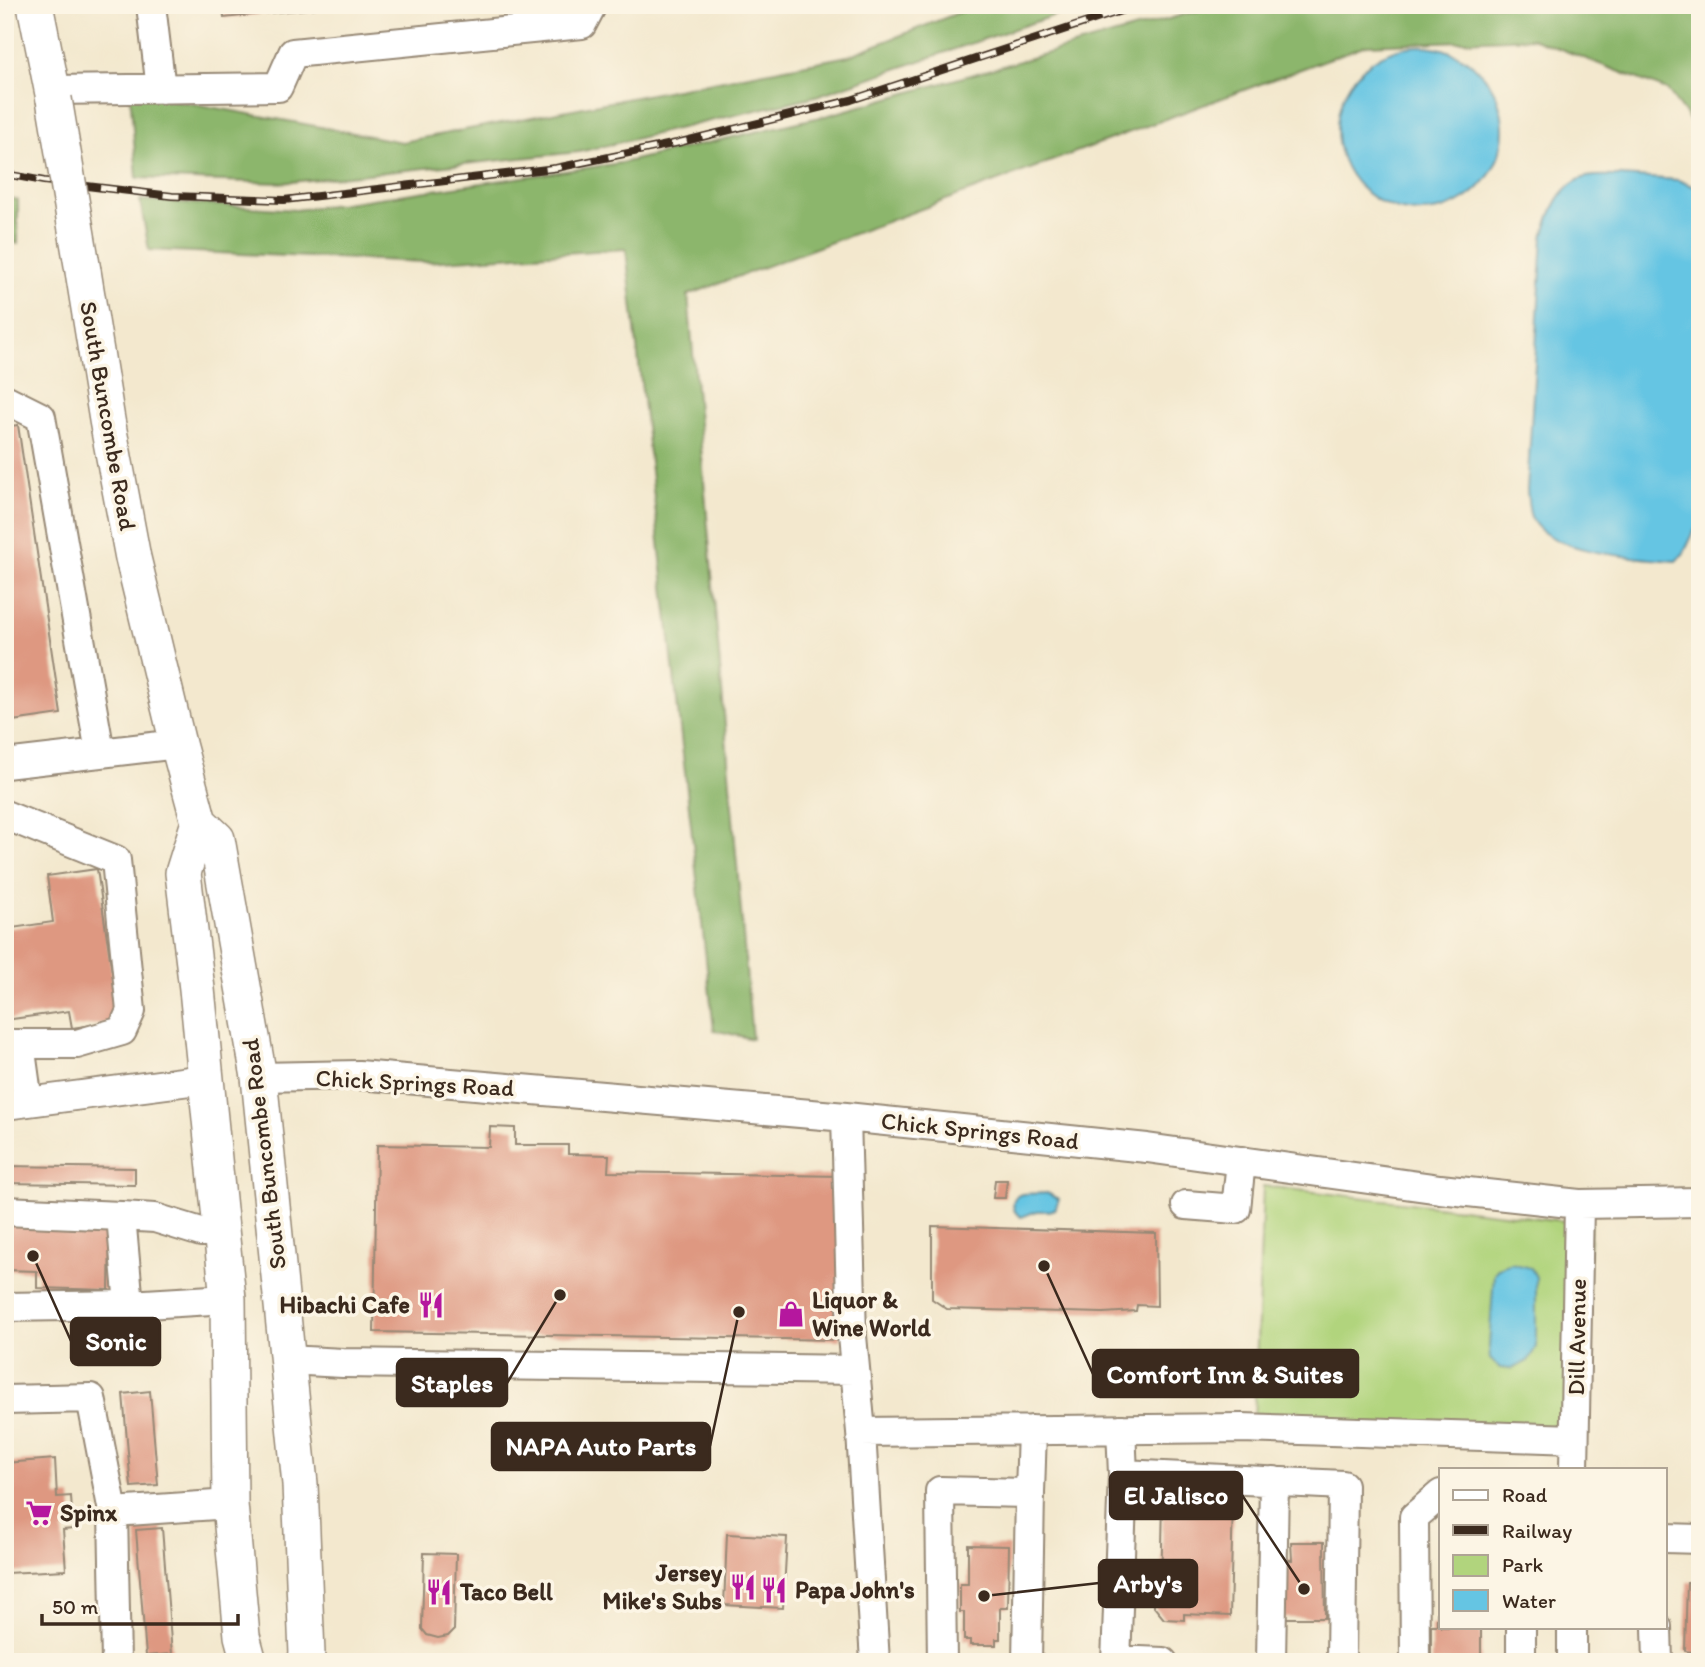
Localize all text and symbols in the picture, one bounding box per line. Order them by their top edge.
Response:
street label: South Buncombe Road [74,299,143,533]
street label: South Buncombe Road [235,1037,292,1271]
street label: Chick Springs Road [315,1063,515,1102]
street label: Chick Springs Road [880,1106,1080,1155]
street label: Dill Avenue [1561,1278,1592,1396]
place label: Liquor & Wine World [812,1285,932,1342]
place label: Hibachi Cafe [280,1290,410,1319]
restaurant icon: Hibachi Cafe [416,1290,446,1320]
shop icon: Liquor & Wine World [776,1299,806,1329]
callout: Sonic [71,1318,160,1365]
text: Sonic [85,1325,147,1357]
callout: Comfort Inn & Suites [1093,1350,1358,1397]
text: Comfort Inn & Suites [1106,1358,1344,1390]
callout: Staples [397,1359,507,1406]
text: Staples [411,1367,493,1399]
callout: NAPA Auto Parts [492,1423,710,1470]
text: NAPA Auto Parts [506,1430,696,1462]
legend [1439,1468,1666,1628]
callout: El Jalisco [1110,1472,1242,1519]
text: El Jalisco [1124,1479,1228,1511]
text: Road [1502,1482,1548,1507]
supermarket icon: Spinx [24,1498,54,1528]
place label: Spinx [60,1498,118,1528]
text: Railway [1502,1518,1572,1543]
text: Park [1502,1552,1544,1577]
place label: Jersey Mike's Subs [603,1558,723,1615]
callout: Arby's [1099,1560,1197,1607]
text: Arby's [1112,1567,1183,1599]
restaurant icon: Jersey Mike's Subs [728,1572,758,1602]
restaurant icon: Papa John's [759,1575,789,1605]
place label: Papa John's [795,1575,915,1605]
restaurant icon: Taco Bell [424,1577,454,1607]
place label: Taco Bell [459,1577,553,1606]
scale bar [42,1583,238,1627]
text: Water [1502,1588,1556,1613]
text: 50 m [52,1594,99,1619]

